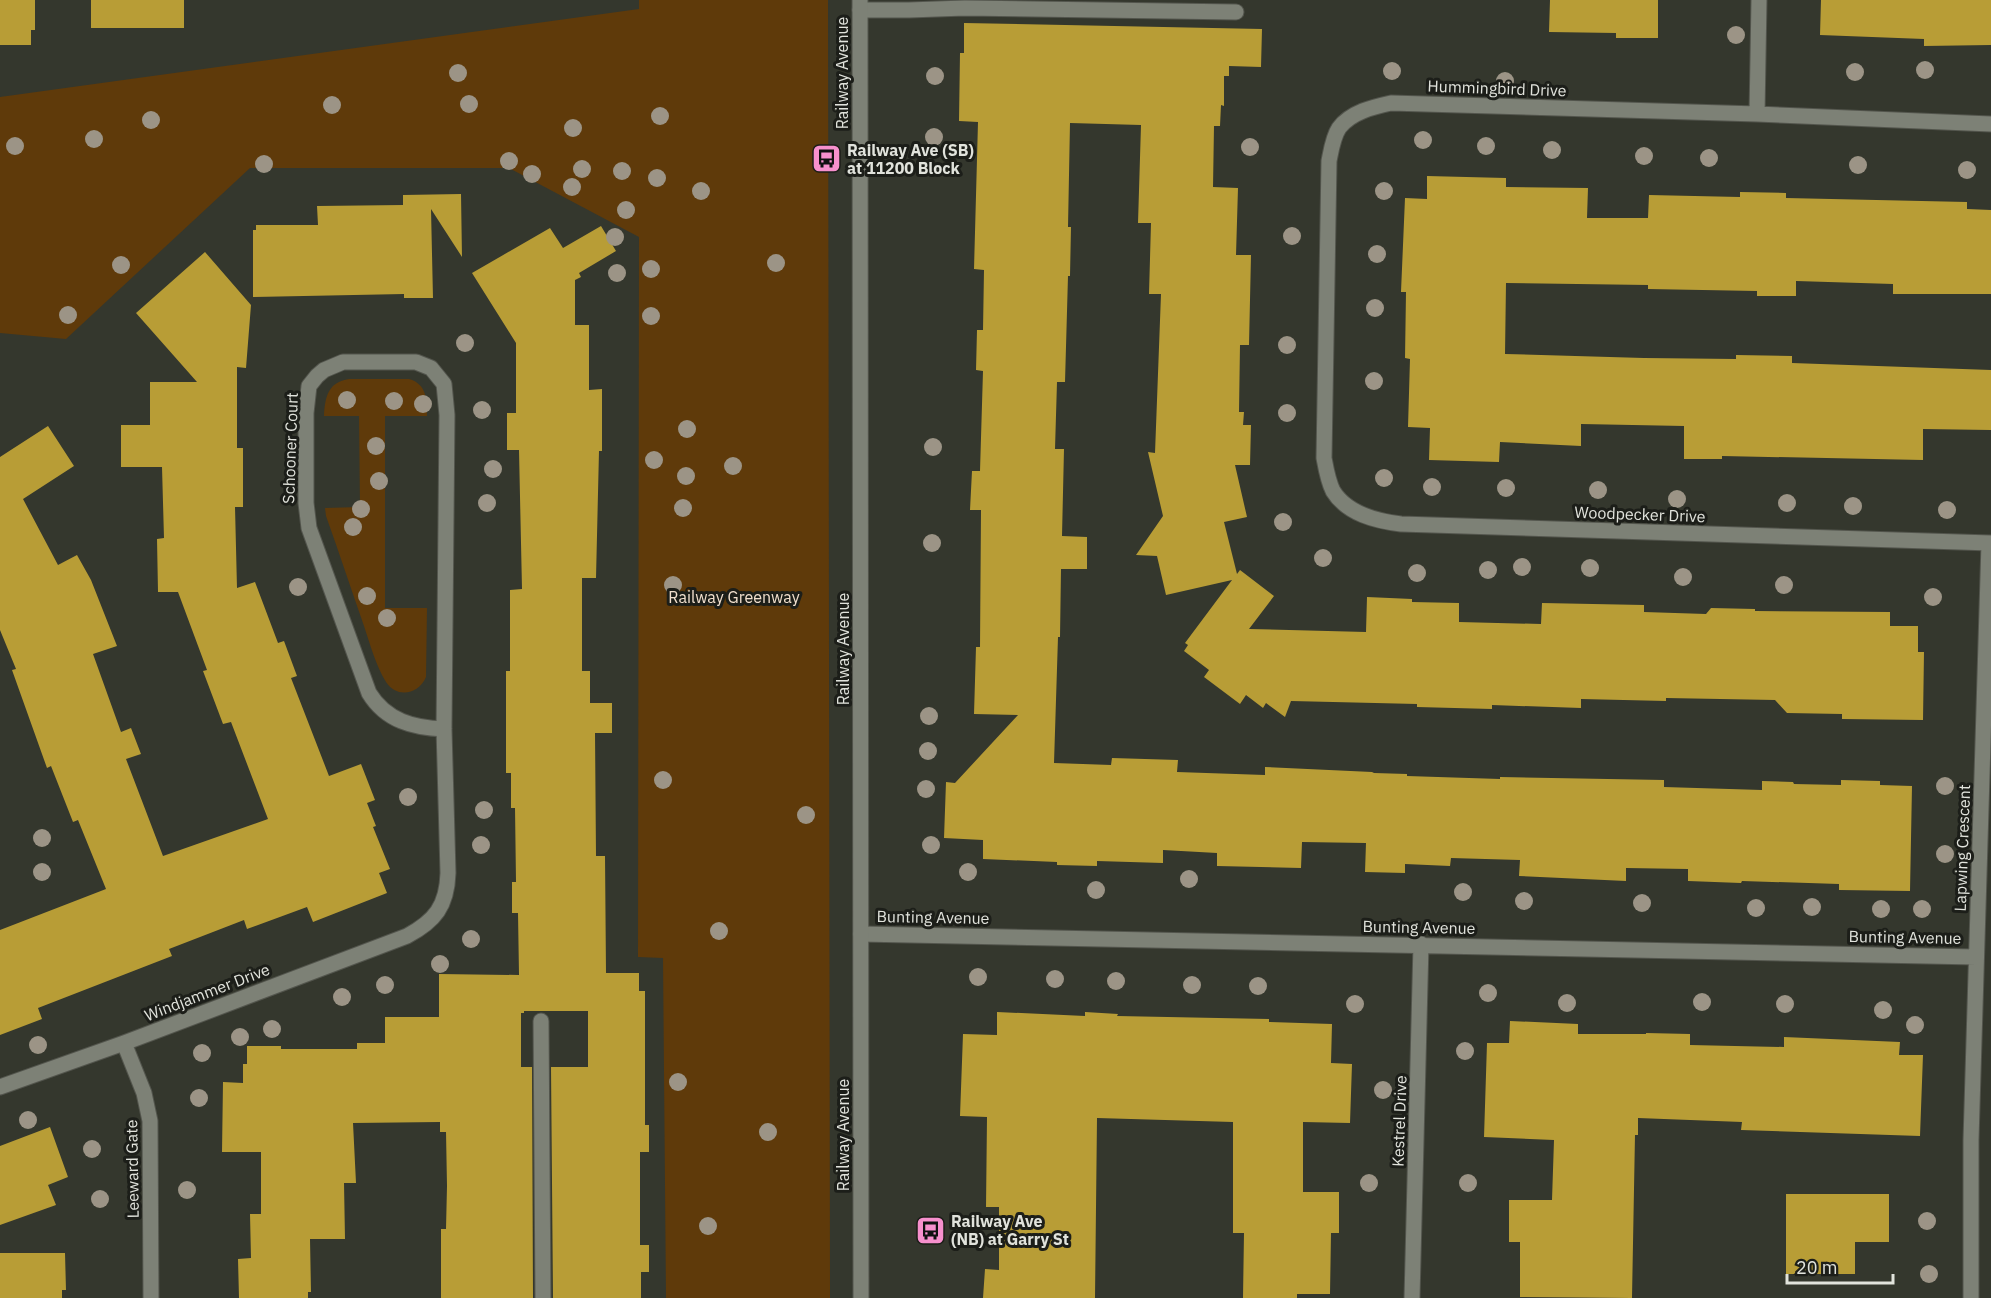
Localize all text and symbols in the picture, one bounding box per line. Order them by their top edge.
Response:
street label: Railway Avenue [832,16,852,129]
street label: Hummingbird Drive [1427,76,1567,100]
place label: Railway Ave (SB) at 11200 Block [847,140,974,178]
bus stop icon: Railway Ave (SB) at 11200 Block [810,143,842,175]
street label: Schooner Court [278,392,302,504]
street label: Woodpecker Drive [1574,502,1706,526]
park label: Railway Greenway [668,587,800,607]
street label: Railway Avenue [833,592,853,705]
street label: Lapwing Crescent [1950,784,1974,912]
street label: Bunting Avenue [876,906,990,928]
street label: Bunting Avenue [1362,916,1476,938]
street label: Bunting Avenue [1848,926,1962,948]
street label: Windjammer Drive [141,959,273,1025]
street label: Kestrel Drive [1387,1075,1411,1167]
street label: Railway Avenue [833,1078,853,1191]
street label: Leeward Gate [121,1119,143,1219]
place label: Railway Ave (NB) at Garry St [951,1211,1069,1249]
bus stop icon: Railway Ave (NB) at Garry St [914,1214,946,1246]
scale bar [1787,1247,1894,1285]
text: 20 m [1796,1256,1838,1279]

